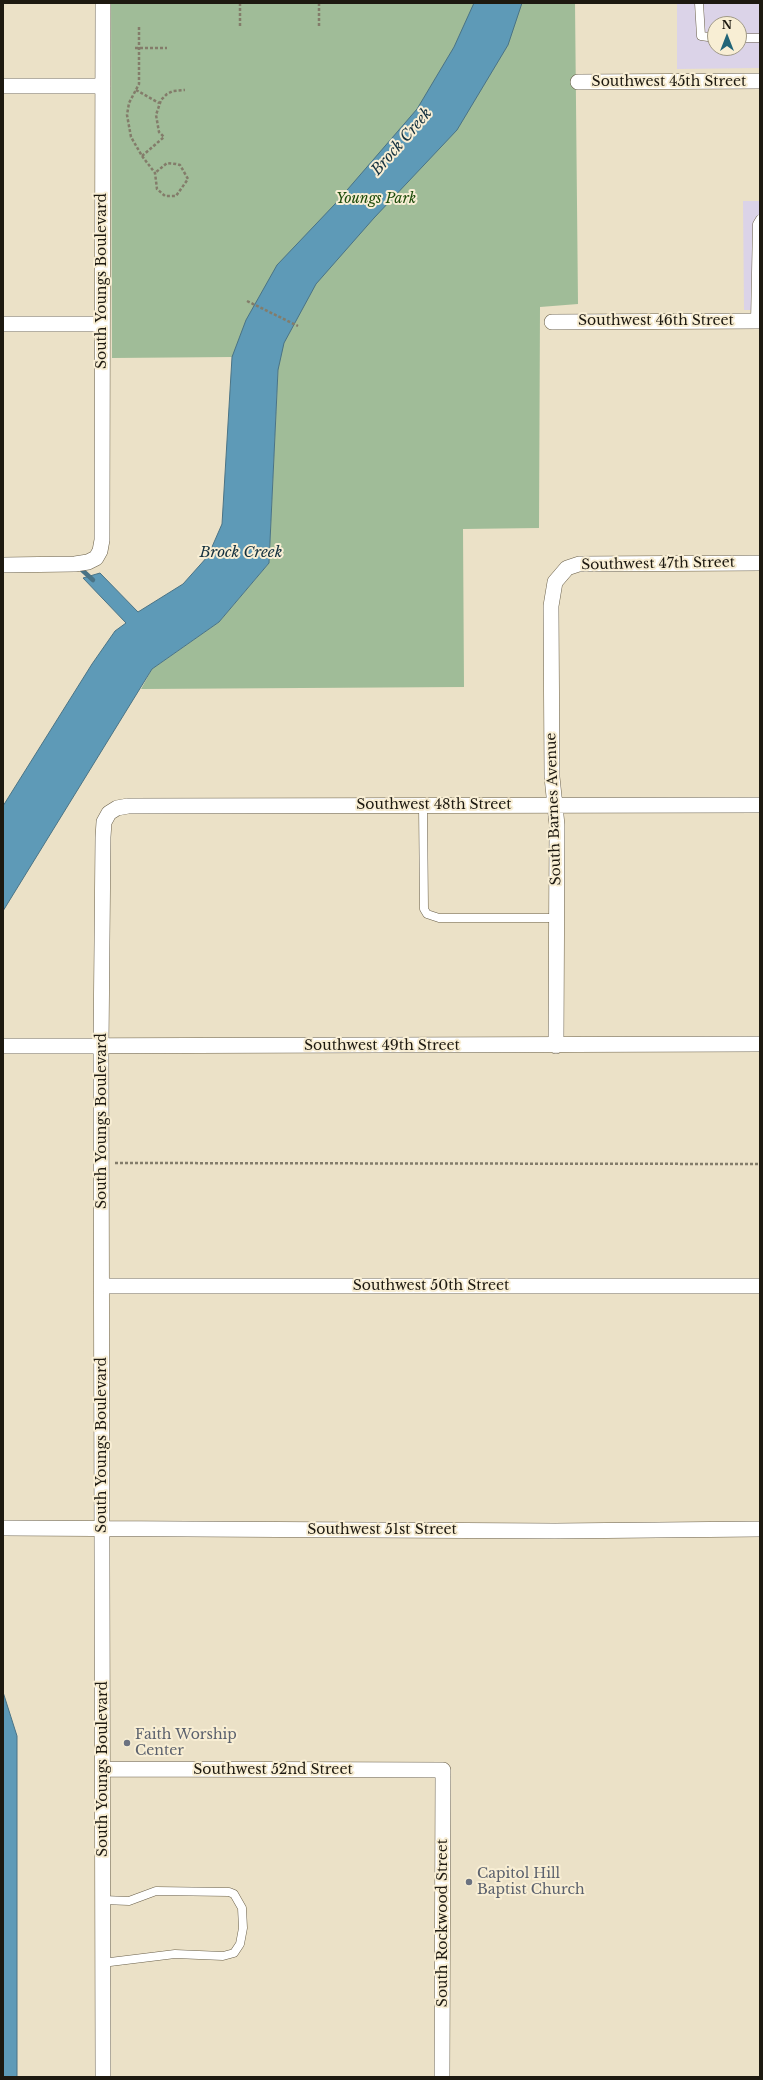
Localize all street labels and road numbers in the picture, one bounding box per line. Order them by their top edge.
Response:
street label: Southwest 45th Street [592,74,746,90]
street label: South Youngs Boulevard [94,193,110,369]
street label: Southwest 46th Street [578,313,734,329]
street label: Southwest 47th Street [581,554,735,574]
street label: South Barnes Avenue [543,732,565,886]
street label: Southwest 48th Street [356,797,512,813]
street label: South Youngs Boulevard [94,1033,110,1209]
street label: Southwest 49th Street [304,1038,460,1054]
street label: Southwest 50th Street [353,1278,509,1294]
street label: South Youngs Boulevard [94,1357,110,1533]
street label: Southwest 51st Street [307,1522,457,1538]
street label: South Youngs Boulevard [95,1681,111,1857]
street label: Southwest 52nd Street [193,1762,353,1778]
street label: South Rockwood Street [435,1839,451,2007]

